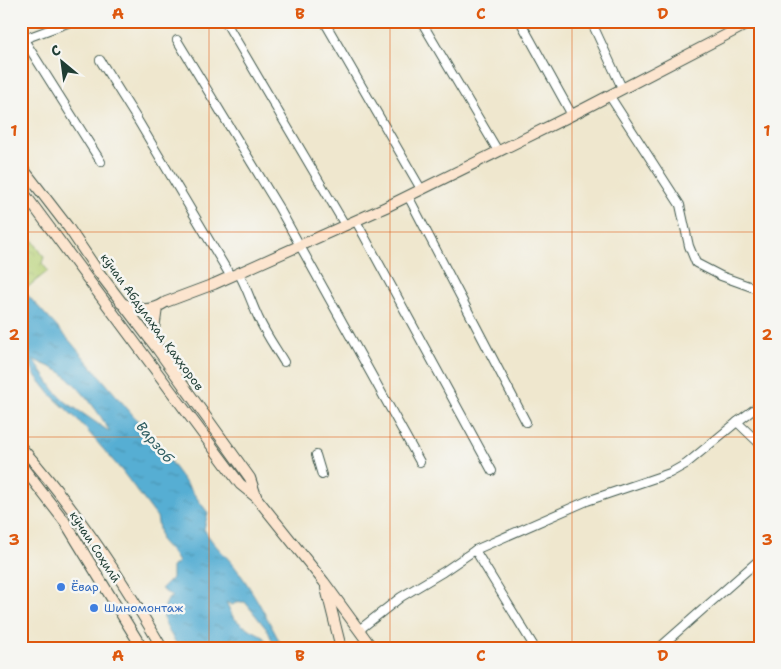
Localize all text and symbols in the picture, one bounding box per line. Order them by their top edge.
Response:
text: A [112,3,124,24]
text: B [295,3,305,24]
text: C [476,3,486,24]
text: D [657,3,669,24]
north arrow [38,38,88,88]
text: С [48,41,64,61]
text: 1 [10,120,18,141]
text: 1 [763,120,771,141]
street label: кӯчаи Абдулаҳад Қаҳҳоров [97,250,207,394]
text: 2 [8,324,20,345]
text: 2 [761,324,773,345]
water label: Варзоб [132,417,178,468]
street label: кӯчаи Соҳилӣ [66,508,124,586]
text: 3 [8,529,20,550]
text: 3 [761,529,773,550]
place label: Ёвар [71,579,99,595]
marker: Ёвар [55,581,67,593]
place label: Шиномонтаж [104,600,183,616]
marker: Шиномонтаж [88,602,100,614]
text: A [112,645,124,666]
text: B [295,645,305,666]
text: C [476,645,486,666]
text: D [657,645,669,666]

